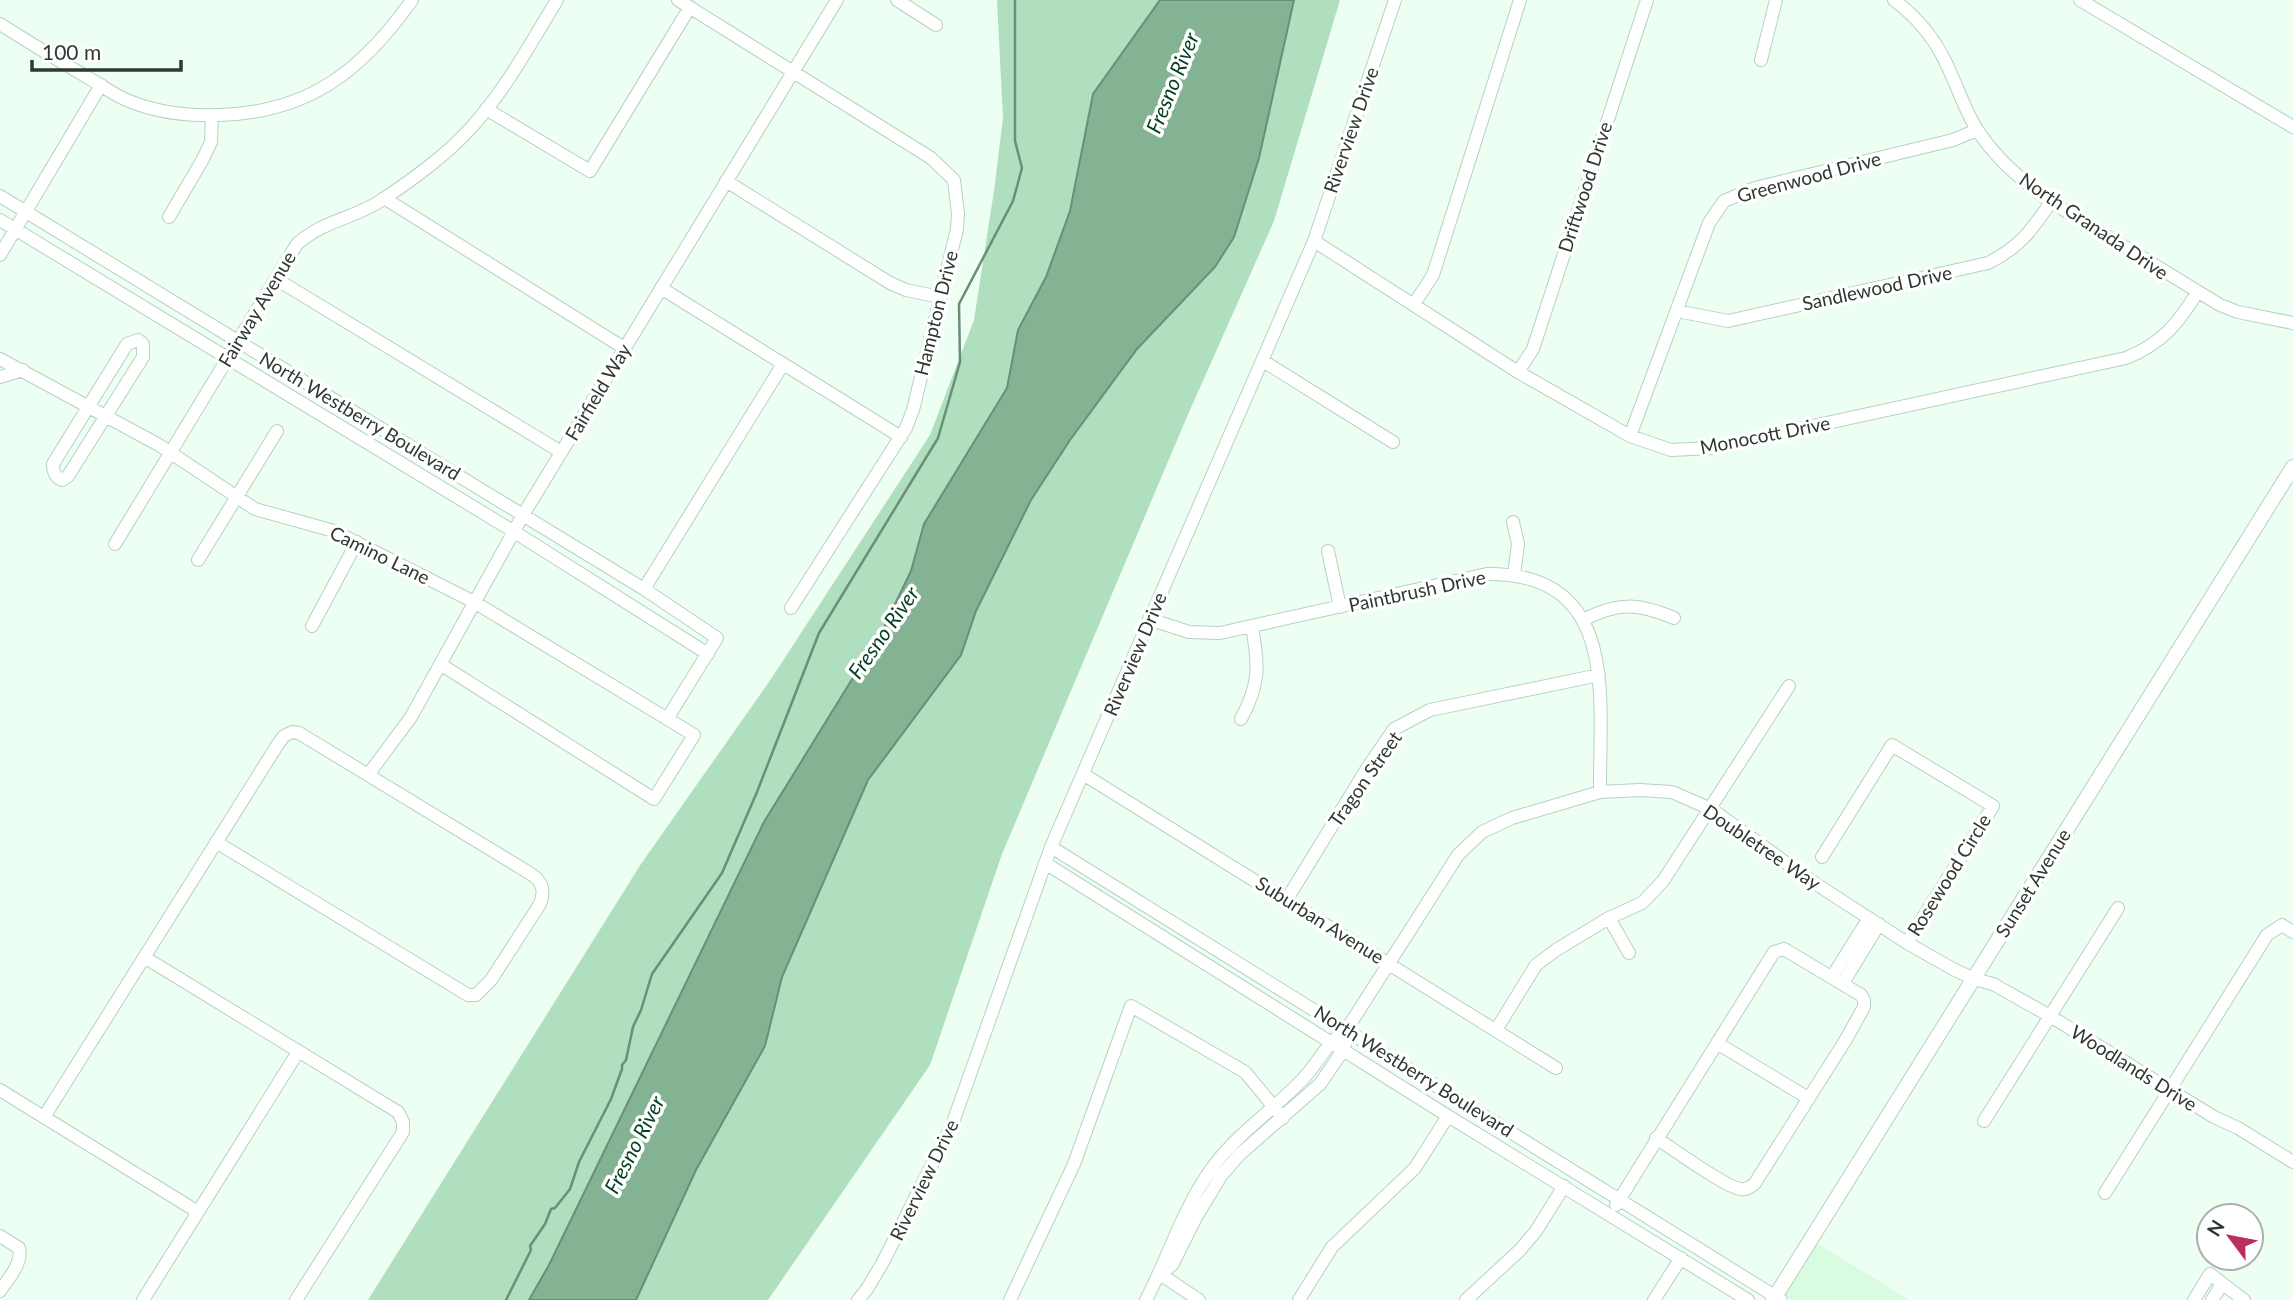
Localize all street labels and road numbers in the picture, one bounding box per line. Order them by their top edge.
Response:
street label: Riverview Drive [1318,64,1383,196]
street label: Driftwood Drive [1553,119,1616,255]
street label: Greenwood Drive [1734,146,1883,207]
street label: North Granada Drive [2016,167,2173,284]
street label: Fairway Avenue [213,247,300,371]
street label: Hampton Drive [909,248,962,378]
street label: Sandlewood Drive [1800,260,1954,315]
street label: Fairfield Way [560,339,635,444]
street label: North Westberry Boulevard [256,346,465,485]
street label: Monocott Drive [1698,411,1832,458]
street label: Camino Lane [326,520,434,589]
street label: Paintbrush Drive [1346,565,1488,616]
street label: Riverview Drive [1098,589,1171,719]
street label: Tragon Street [1323,726,1406,831]
street label: Doubletree Way [1699,799,1825,894]
street label: Rosewood Circle [1902,810,1995,940]
street label: Sunset Avenue [1990,824,2075,941]
street label: Suburban Avenue [1252,871,1389,968]
street label: North Westberry Boulevard [1310,1000,1518,1141]
street label: Woodlands Drive [2067,1020,2202,1116]
street label: Riverview Drive [884,1115,963,1244]

